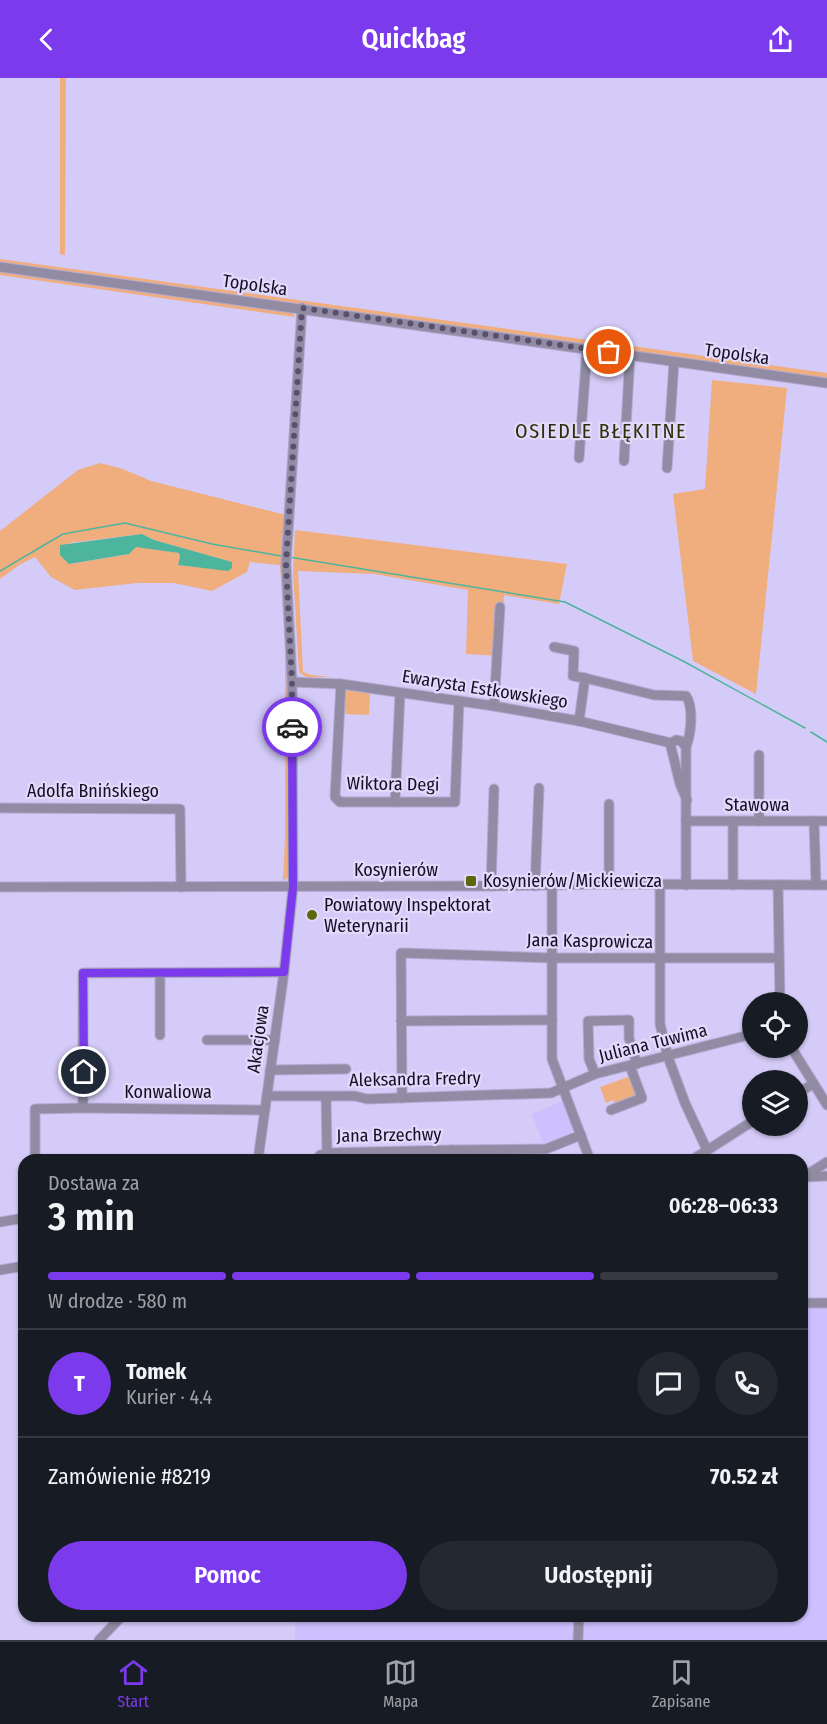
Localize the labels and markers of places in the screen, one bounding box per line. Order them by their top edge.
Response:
pin [583,326,634,377]
place label: Kosynierów/Mickiewicza [483,870,662,892]
marker: Kosynierów/Mickiewicza [464,874,478,888]
place label: Powiatowy Inspektorat Weterynarii [324,894,491,937]
marker: Powiatowy Inspektorat Weterynarii [305,908,319,922]
pin [58,1046,109,1097]

